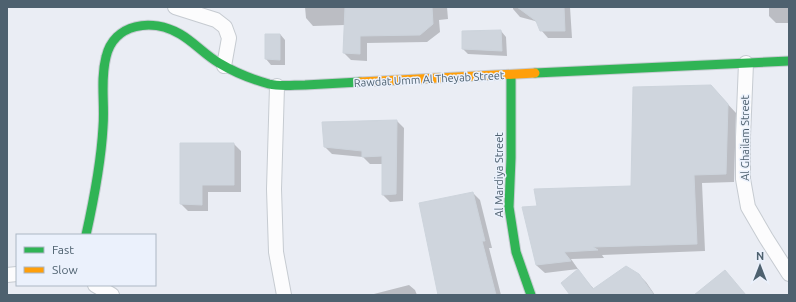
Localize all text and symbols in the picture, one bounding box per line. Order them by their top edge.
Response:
street label: Rawdat Umm Al Theyab Street [354,69,505,89]
street label: Al Ghailam Street [739,94,751,181]
street label: Al Mardiya Street [493,132,505,218]
legend [16,234,156,286]
text: Fast [52,243,74,256]
north arrow [740,246,780,286]
text: N [756,250,764,262]
text: Slow [52,263,78,276]

